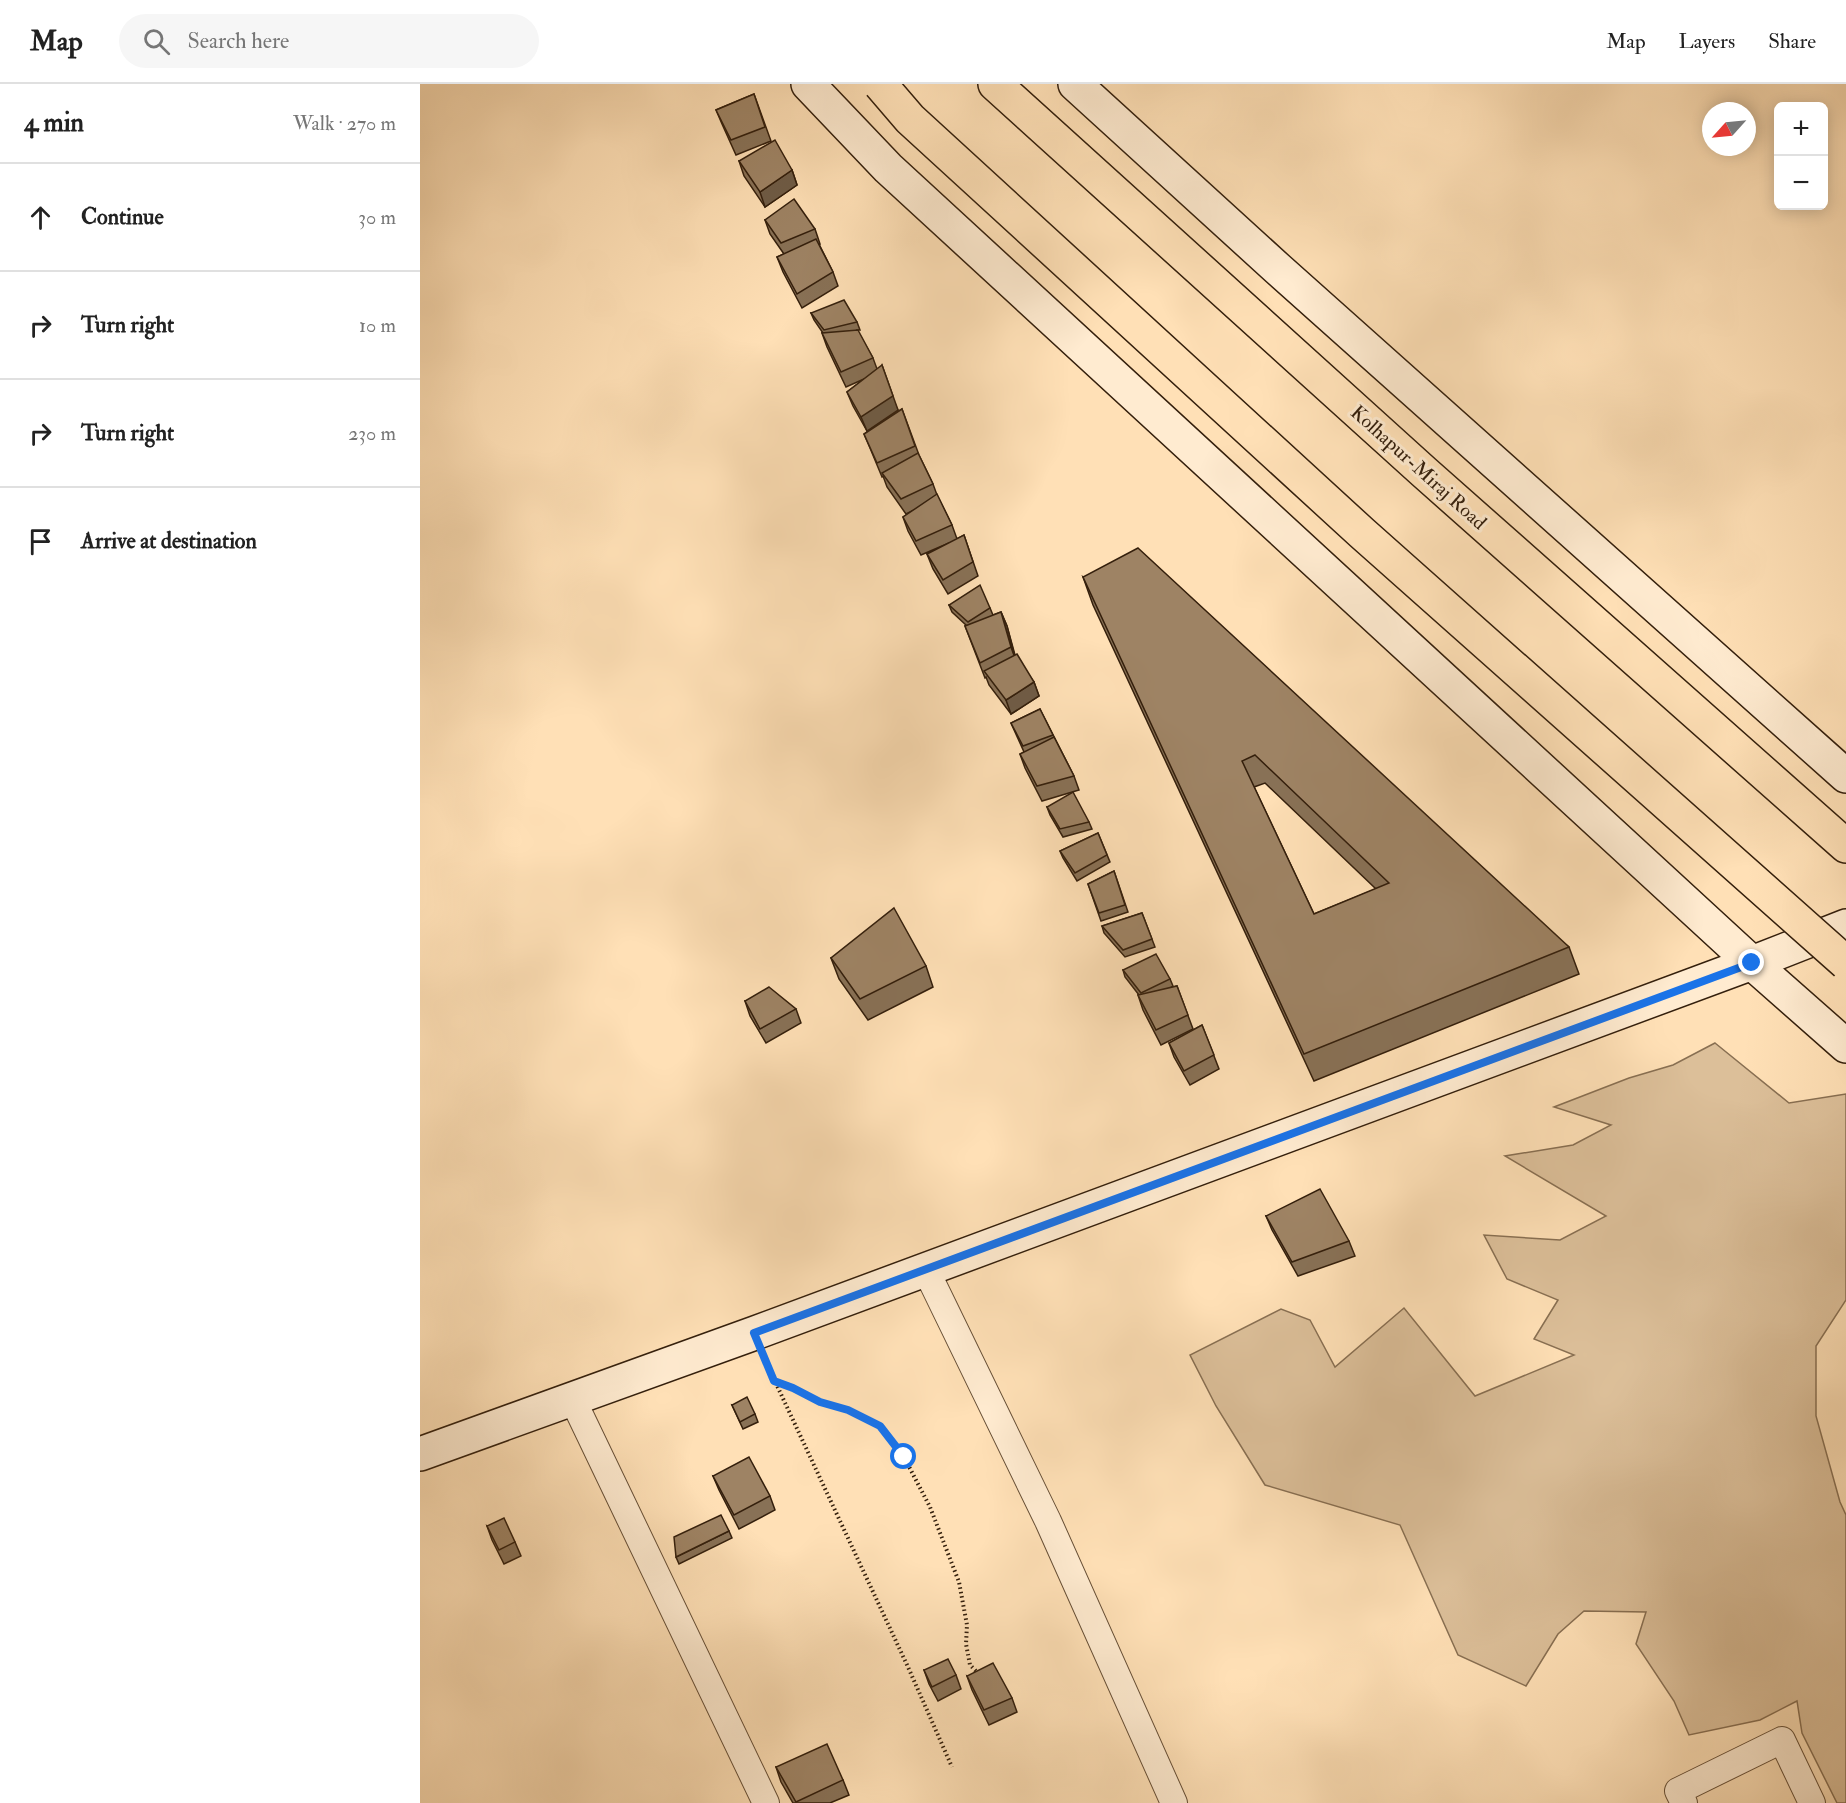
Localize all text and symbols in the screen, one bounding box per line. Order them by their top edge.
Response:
search box [119,14,539,68]
text: Map [30,24,83,59]
icon: search [140,25,173,58]
text: Search here [188,27,289,55]
text: Map [1606,28,1646,55]
text: Layers [1679,28,1735,55]
text: Share [1768,28,1816,55]
north arrow [1702,102,1756,156]
map controls [1774,102,1828,210]
button: + [1774,102,1828,156]
text: 4 min [24,107,84,139]
text: Walk · 270 m [293,111,396,136]
button: − [1774,156,1828,210]
icon: ahead [24,201,57,234]
text: Continue [81,203,164,231]
text: 30 m [358,205,396,230]
icon: right [24,309,57,342]
text: Turn right [81,311,174,339]
text: 10 m [359,313,396,338]
street label: Kolhapur-Miraj Road [1345,400,1492,536]
icon: right [24,417,57,450]
text: Turn right [81,419,174,447]
text: 230 m [348,421,396,446]
icon: arrive [24,525,57,558]
text: Arrive at destination [81,527,257,555]
route end [1738,949,1764,975]
route start [890,1443,916,1469]

